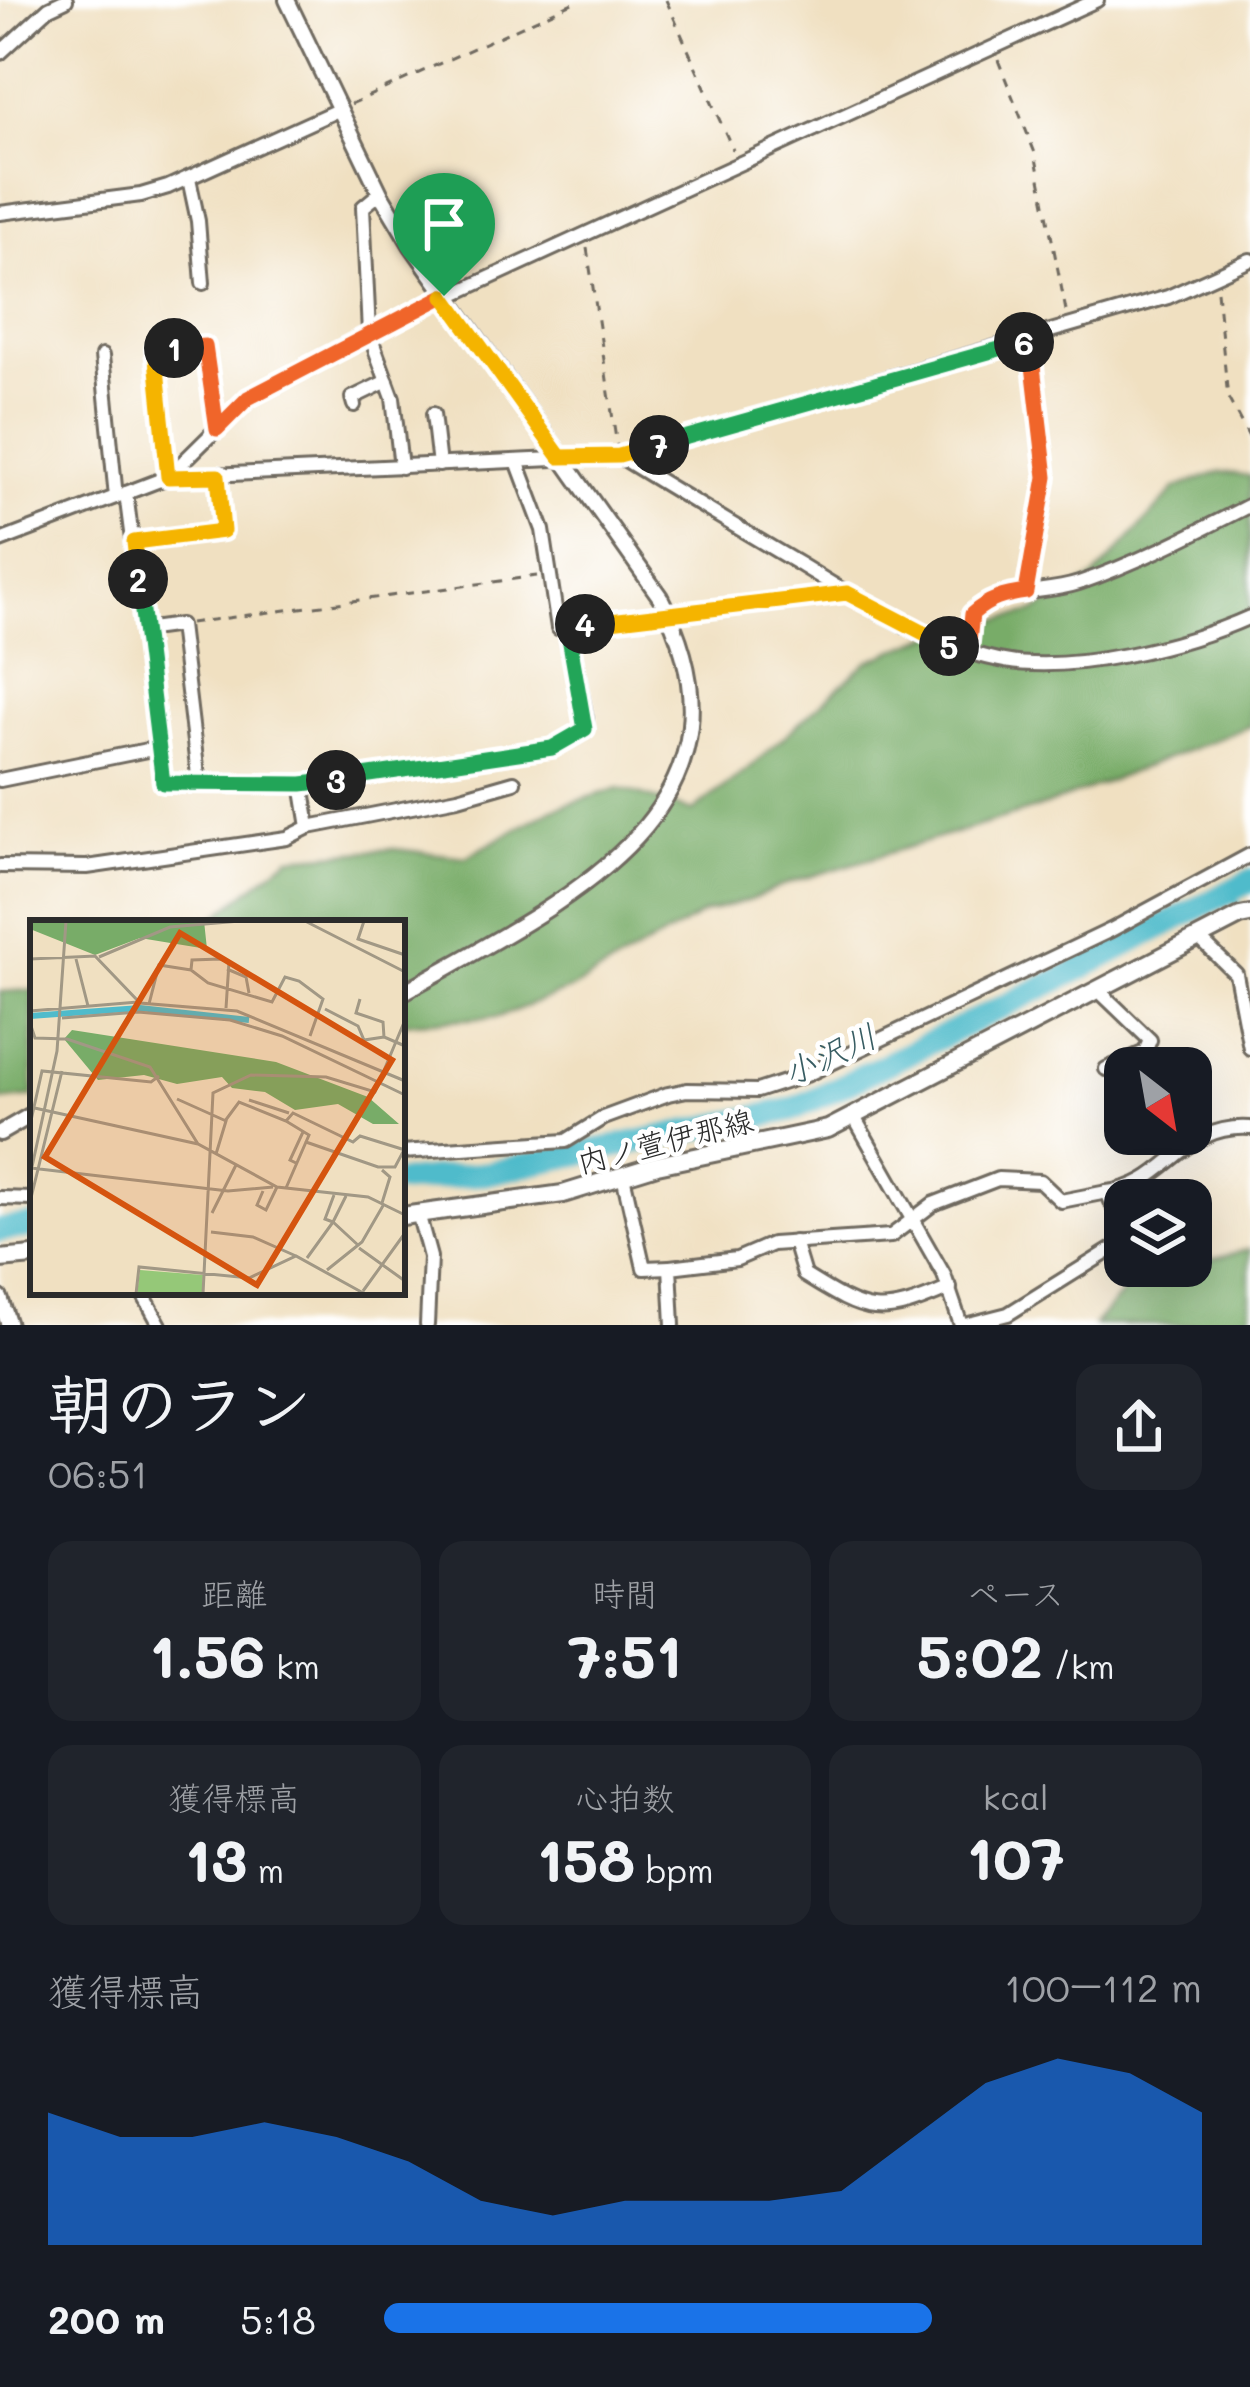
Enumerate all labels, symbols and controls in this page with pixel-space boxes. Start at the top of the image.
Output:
pin [393,173,495,296]
icon: arrive [411,191,477,257]
pin: 6 [994,312,1054,372]
pin: 1 [144,318,204,378]
text: 6 [1014,320,1034,363]
text: 1 [167,326,181,369]
pin: 7 [629,415,689,475]
text: 7 [650,423,668,466]
pin: 2 [108,549,168,609]
text: 2 [129,557,147,600]
pin: 4 [555,594,615,654]
text: 4 [575,602,595,645]
pin: 5 [919,616,979,676]
text: 5 [939,624,959,667]
pin: 3 [306,750,366,810]
text: 3 [326,758,346,801]
inset map [30,920,405,1295]
water label: 小沢川 [775,1013,883,1093]
north arrow [1104,1047,1212,1155]
map controls [1104,1047,1212,1287]
street label: 内ノ萱伊那線 [573,1099,757,1181]
button: layers [1104,1179,1212,1287]
text: 朝のラン [48,1359,312,1445]
button: share [1076,1364,1202,1490]
text: 06:51 [48,1447,148,1498]
text: 距離 [201,1571,267,1614]
text: 時間 [592,1571,658,1614]
text: ペース [967,1571,1064,1614]
text: 1.56 [149,1616,265,1694]
text: 7:51 [568,1616,682,1694]
text: 5:02 [917,1616,1043,1694]
text: km [265,1644,320,1687]
text: /km [1043,1644,1115,1687]
text: 獲得標高 [168,1775,300,1818]
text: 心拍数 [575,1775,674,1818]
text: kcal [983,1775,1049,1818]
text: 107 [966,1818,1065,1896]
text: 13 [185,1820,247,1898]
text: 158 [536,1820,635,1898]
text: m [247,1848,284,1891]
text: bpm [635,1848,714,1891]
text: 100–112 m [1004,1961,1202,2012]
text: 獲得標高 [48,1965,204,2016]
text: 200 m [48,2293,165,2344]
text: 5:18 [240,2293,316,2344]

